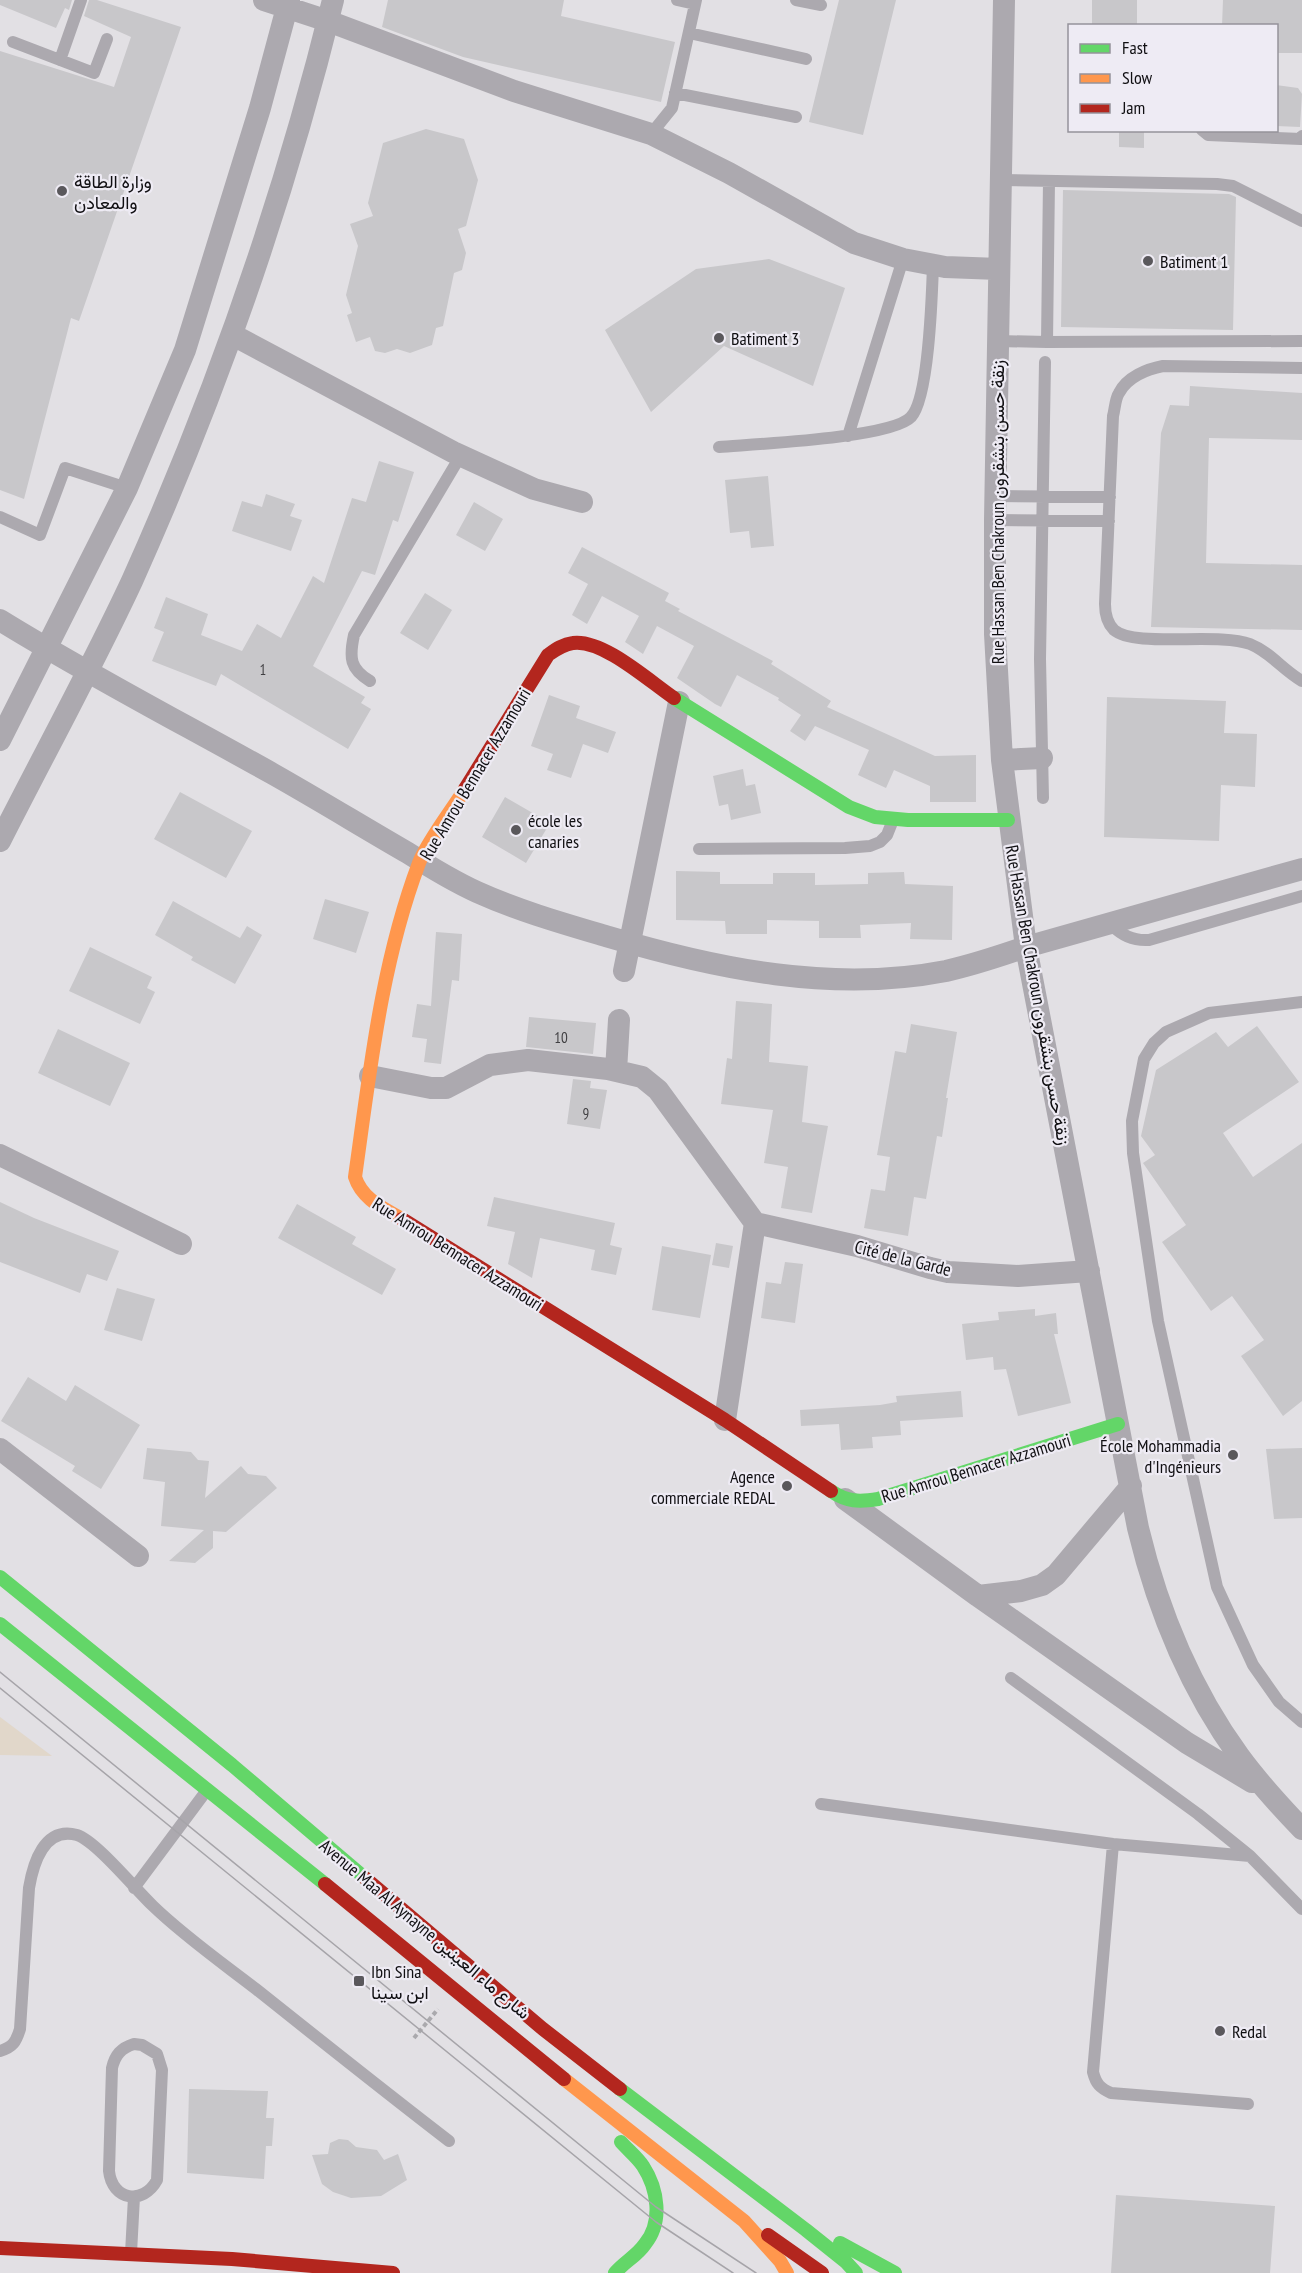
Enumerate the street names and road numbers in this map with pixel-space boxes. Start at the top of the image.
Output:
street label: Rue Hassan Ben Chakroun زنقة حسن بنشقرون [986,360,1009,664]
street label: Rue Amrou Bennacer Azzamouri [414,684,536,864]
street label: Rue Hassan Ben Chakroun زنقة حسن بنشقرون [1000,843,1076,1147]
street label: Rue Amrou Bennacer Azzamouri [368,1192,548,1316]
street label: Cité de la Garde [852,1235,954,1281]
street label: Rue Amrou Bennacer Azzamouri [878,1428,1074,1508]
street label: Avenue Maa Al Aynayne شارع ماء العينين [314,1834,535,2025]

